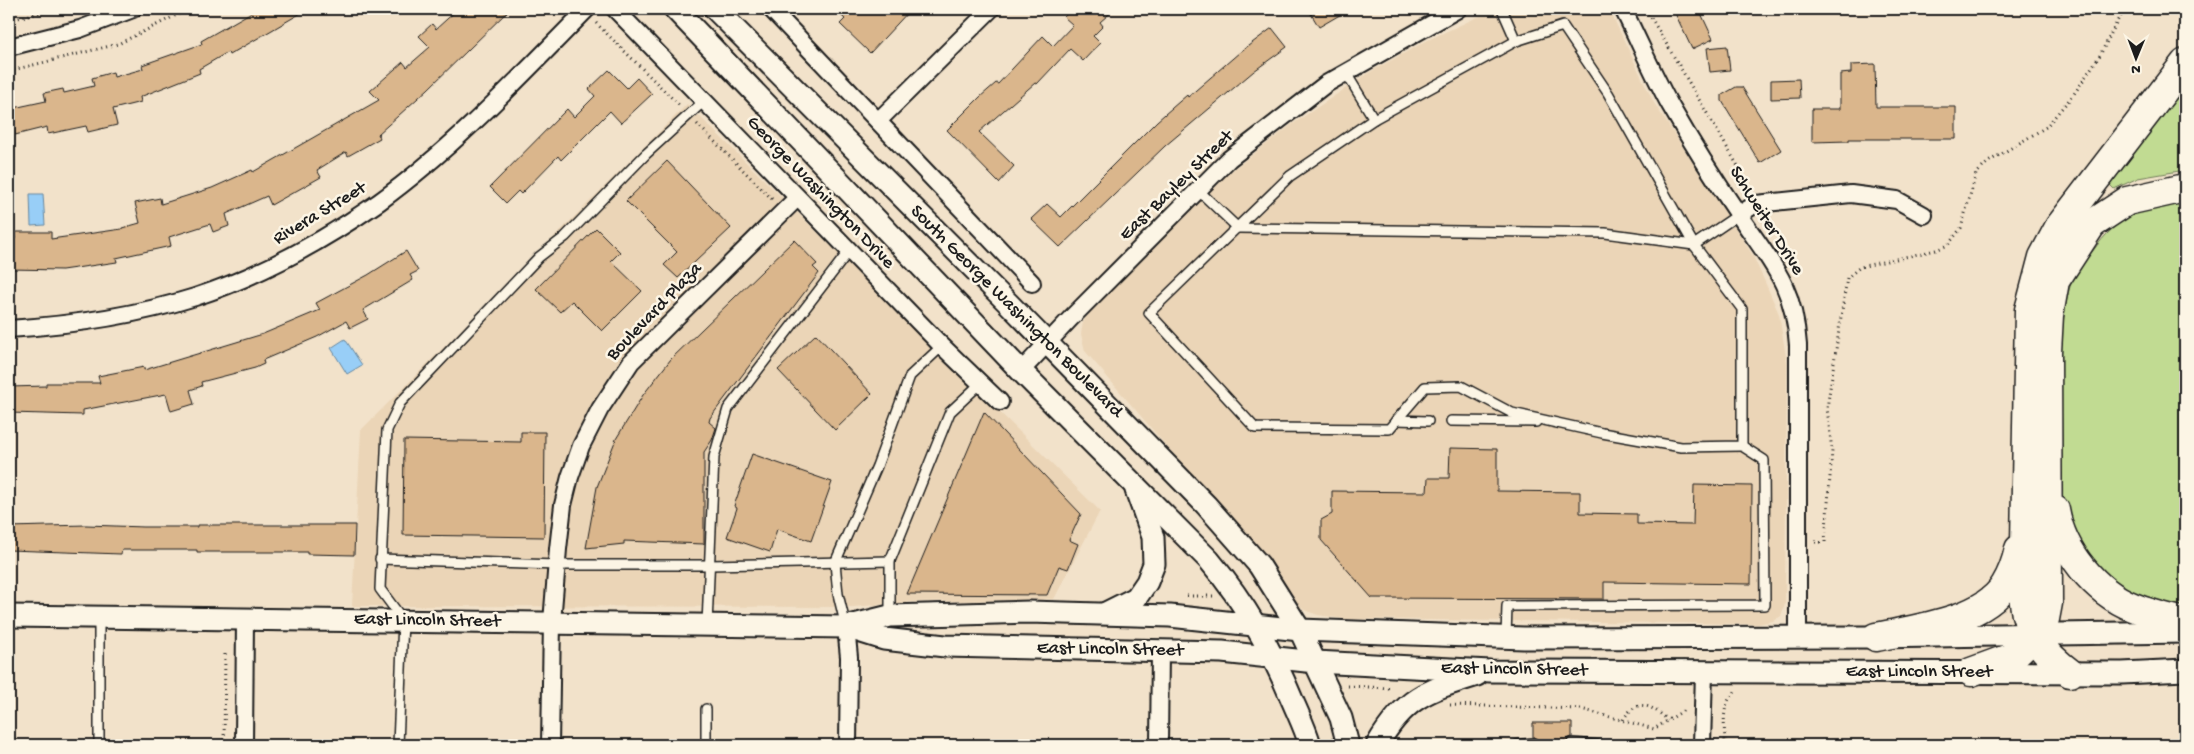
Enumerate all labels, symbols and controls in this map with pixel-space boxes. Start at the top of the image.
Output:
north arrow [2112,32,2162,82]
text: N [2131,60,2141,77]
street label: George Washington Drive [741,112,899,274]
street label: East Bayley Street [1115,124,1240,246]
street label: Schweiter Drive [1723,162,1809,280]
street label: Rivera Street [269,176,373,251]
street label: South George Washington Boulevard [905,201,1129,425]
street label: Boulevard Plaza [602,257,709,367]
street label: East Lincoln Street [354,608,503,634]
street label: East Lincoln Street [1037,637,1186,663]
street label: East Lincoln Street [1441,657,1590,683]
street label: East Lincoln Street [1846,661,1994,684]

